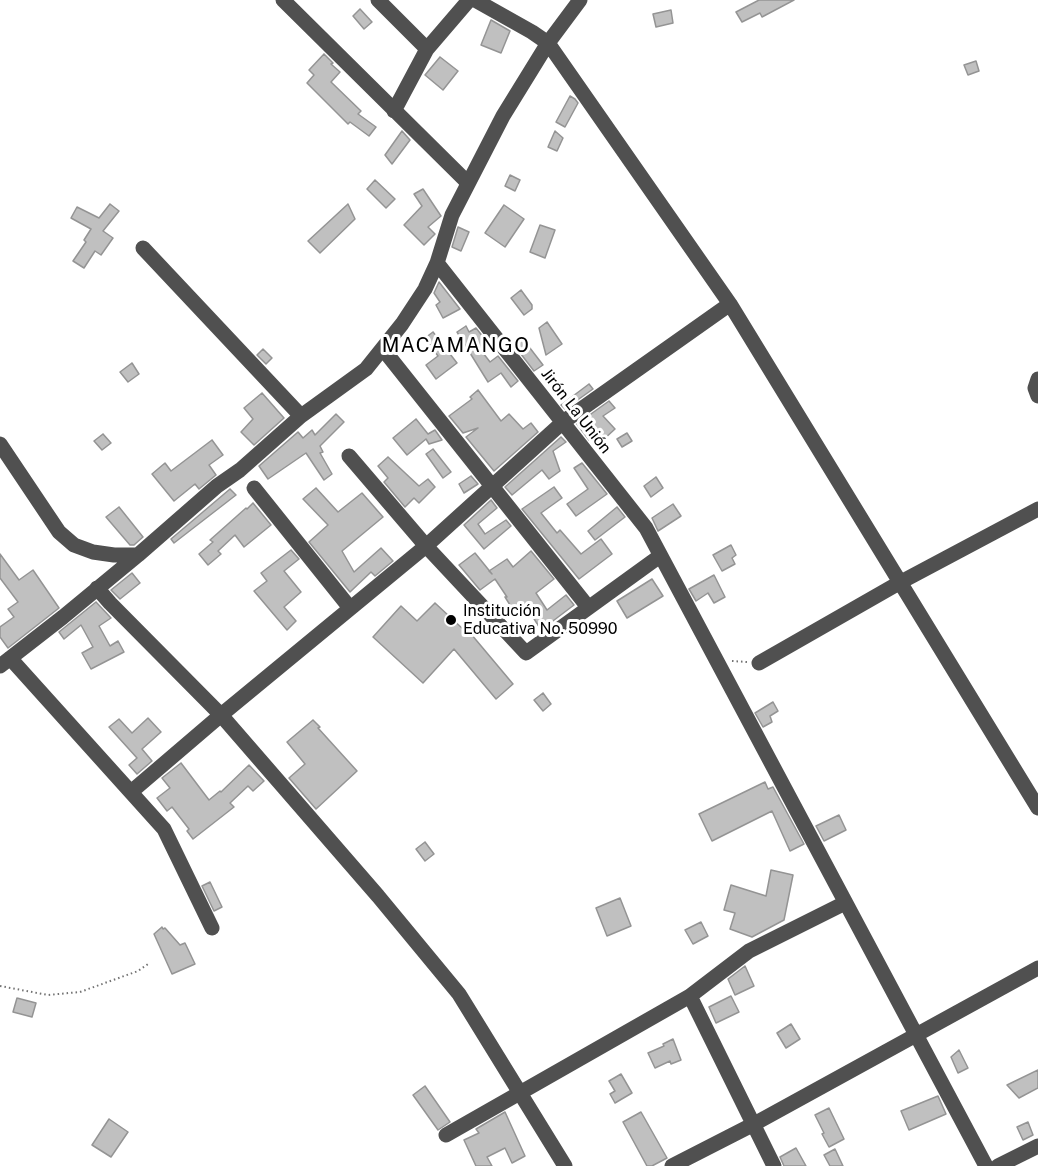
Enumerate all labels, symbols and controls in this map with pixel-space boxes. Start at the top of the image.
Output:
district label: MACAMANGO [382,334,530,358]
street label: Jirón La Unión [537,365,615,457]
place label: Institución Educativa No. 50990 [463,601,618,639]
marker: Institución Educativa No. 50990 [444,613,458,627]

